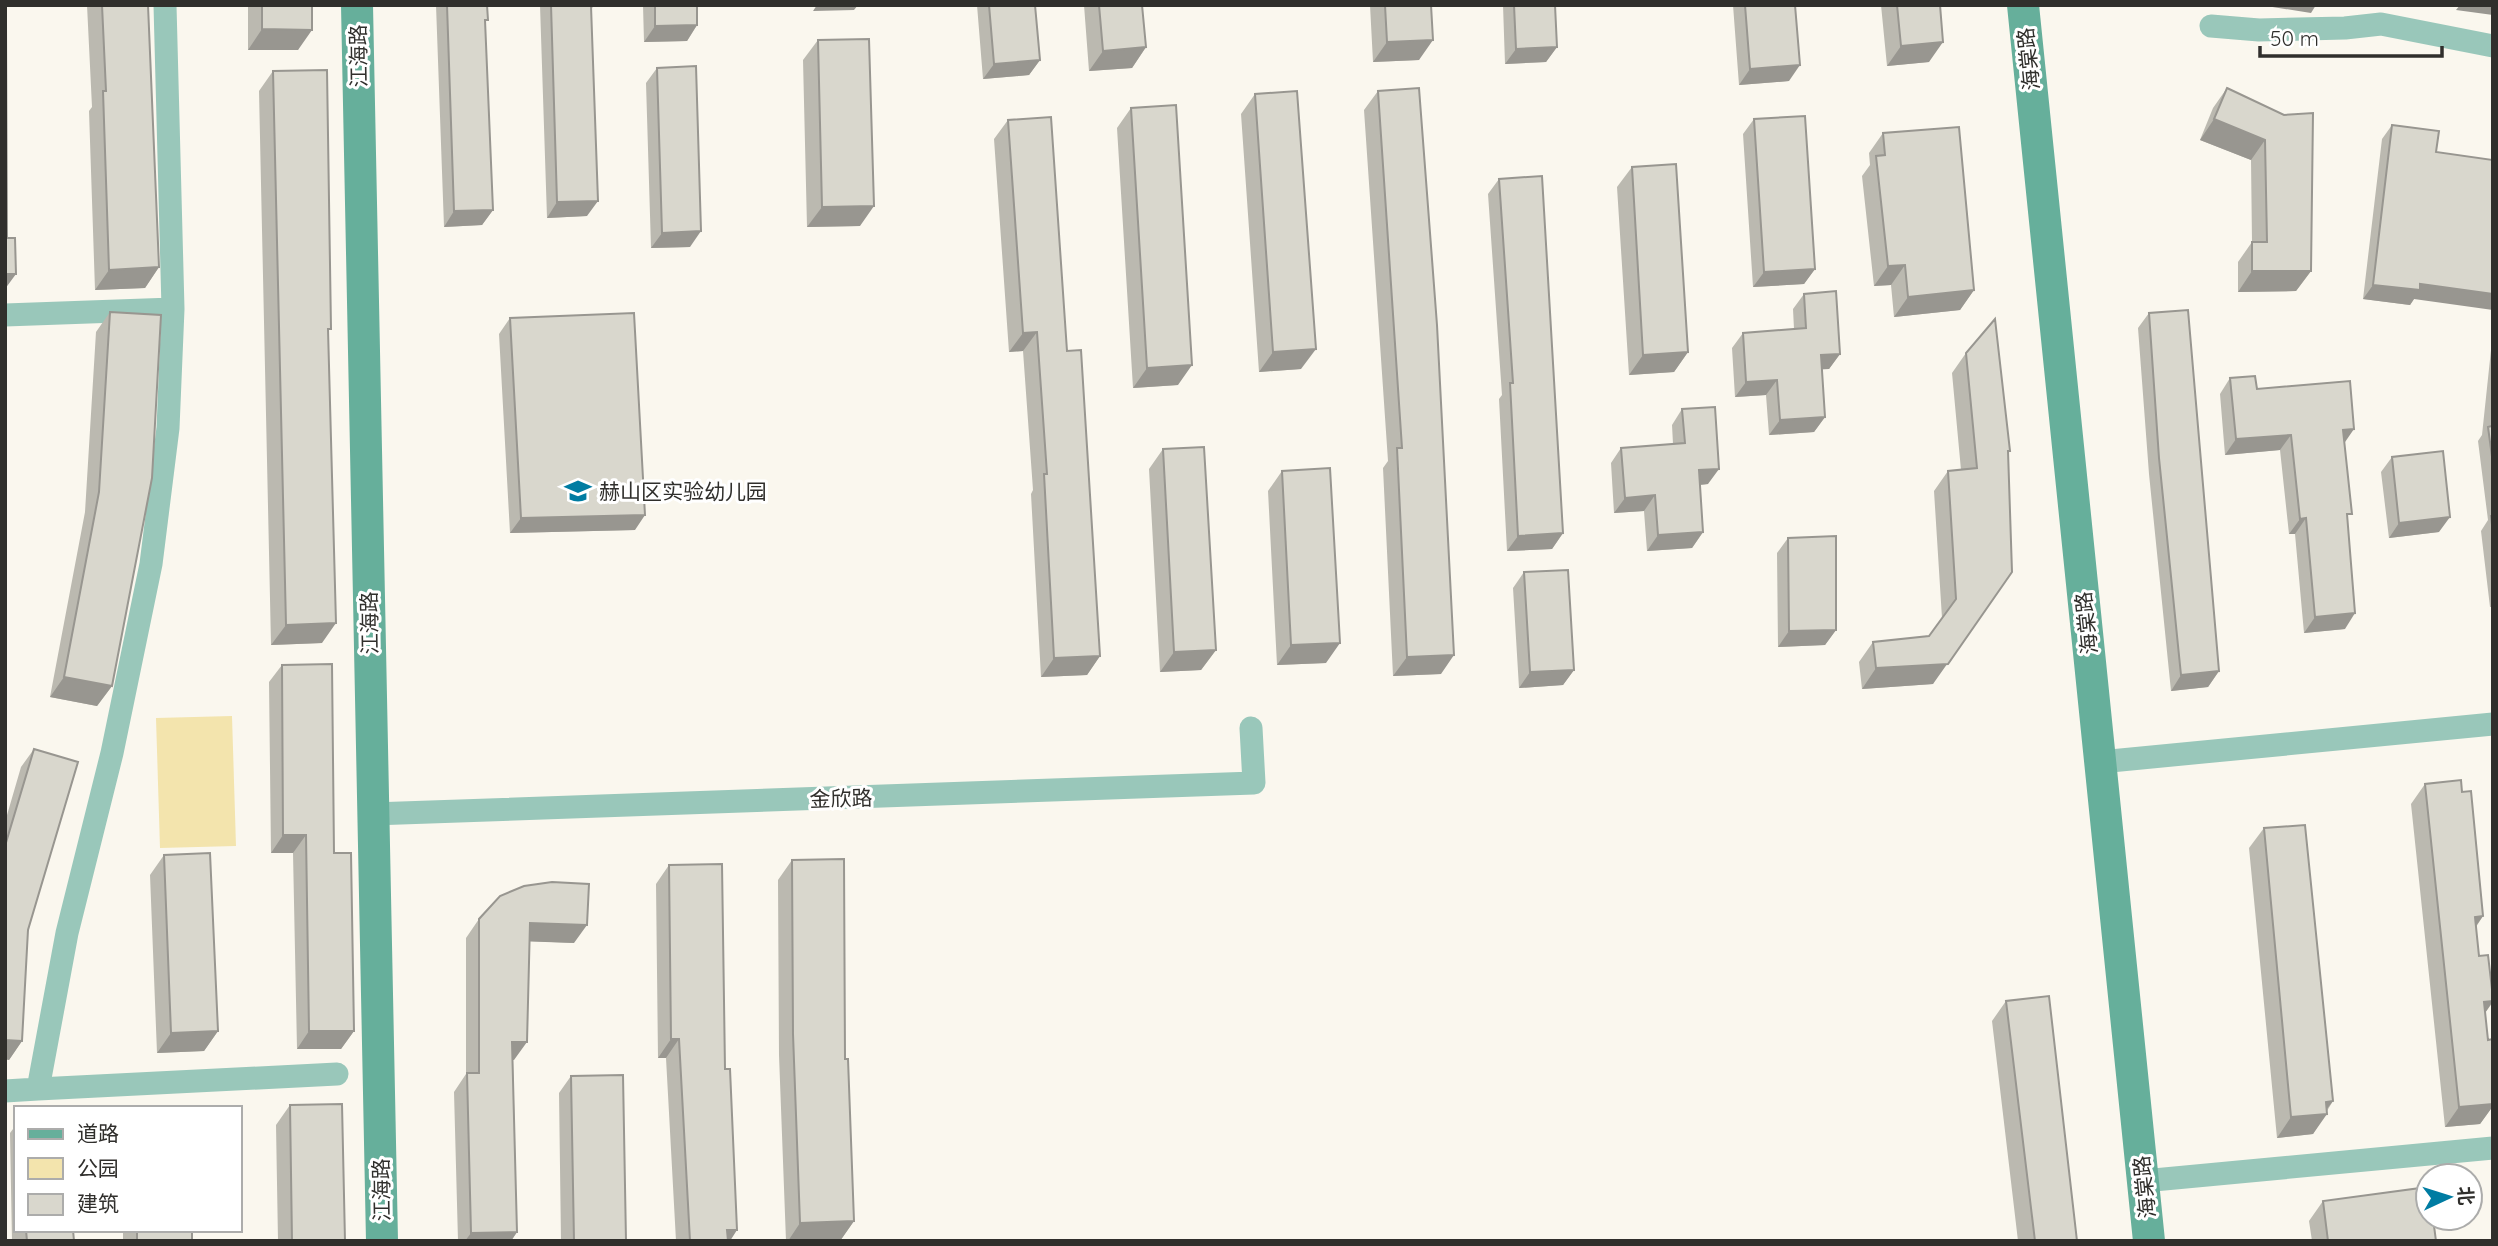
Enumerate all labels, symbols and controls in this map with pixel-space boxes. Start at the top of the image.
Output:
scale bar [2260,14,2442,58]
street label: 江海路 [344,24,372,88]
text: 50 m [2270,25,2319,51]
street label: 海棠路 [2012,26,2044,92]
school or university icon: 赫山区实验幼儿园 [563,476,593,506]
place label: 赫山区实验幼儿园 [599,478,767,504]
street label: 海棠路 [2070,590,2102,656]
street label: 江海路 [355,591,383,655]
street label: 金欣路 [809,784,873,812]
legend [14,1106,242,1232]
text: 道路 [77,1120,119,1146]
street label: 海棠路 [2128,1154,2160,1220]
text: 公园 [77,1155,119,1181]
street label: 江海路 [367,1158,395,1222]
north arrow [2414,1162,2484,1232]
text: 北 [2453,1185,2479,1206]
text: 建筑 [77,1190,119,1216]

